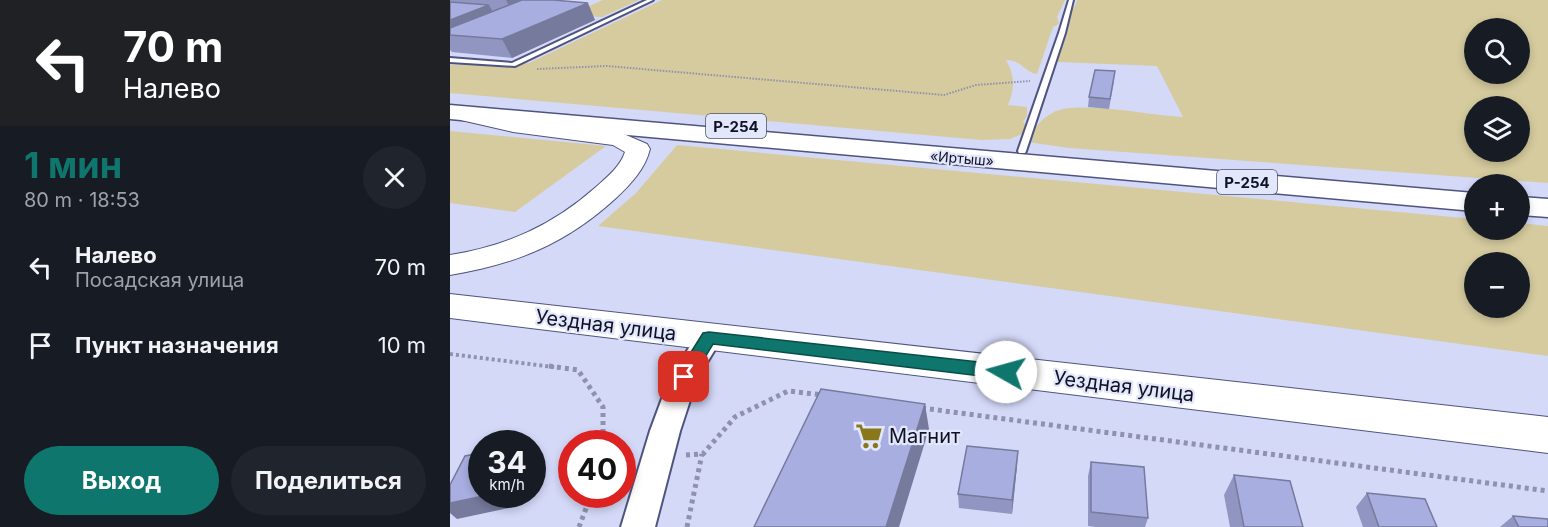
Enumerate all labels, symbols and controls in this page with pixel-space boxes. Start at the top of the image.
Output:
map controls [1464,18,1530,318]
button: search [1464,18,1530,84]
text: 70 m [123,21,223,72]
icon: left [24,24,102,102]
text: Налево [123,72,221,105]
button: layers [1464,96,1530,162]
road number: Р-254 [706,114,766,138]
text: 1 мин [24,143,122,187]
button: close [363,146,426,209]
street label: «Иртыш» [929,147,995,169]
road number: Р-254 [1217,170,1277,194]
button: + [1464,174,1530,240]
text: 80 m · 18:53 [24,188,140,212]
text: Налево [75,242,157,268]
icon: left [24,251,57,284]
button: − [1464,252,1530,318]
text: 70 m [375,254,426,280]
text: Посадская улица [75,268,244,292]
street label: Уездная улица [534,304,678,346]
icon: arrive [24,329,57,362]
text: Пункт назначения [75,332,279,358]
text: 10 m [378,332,426,358]
position arrow [974,340,1038,404]
pin [658,351,709,402]
icon: arrive [667,360,700,393]
street label: Уездная улица [1052,365,1196,407]
supermarket icon: Магнит [854,421,884,451]
place label: Магнит [889,424,961,448]
speed limit sign: 40 [558,430,636,508]
text: 34 [487,444,527,480]
button: Выход [24,446,219,515]
button: Поделиться [231,446,426,515]
text: km/h [489,475,525,494]

